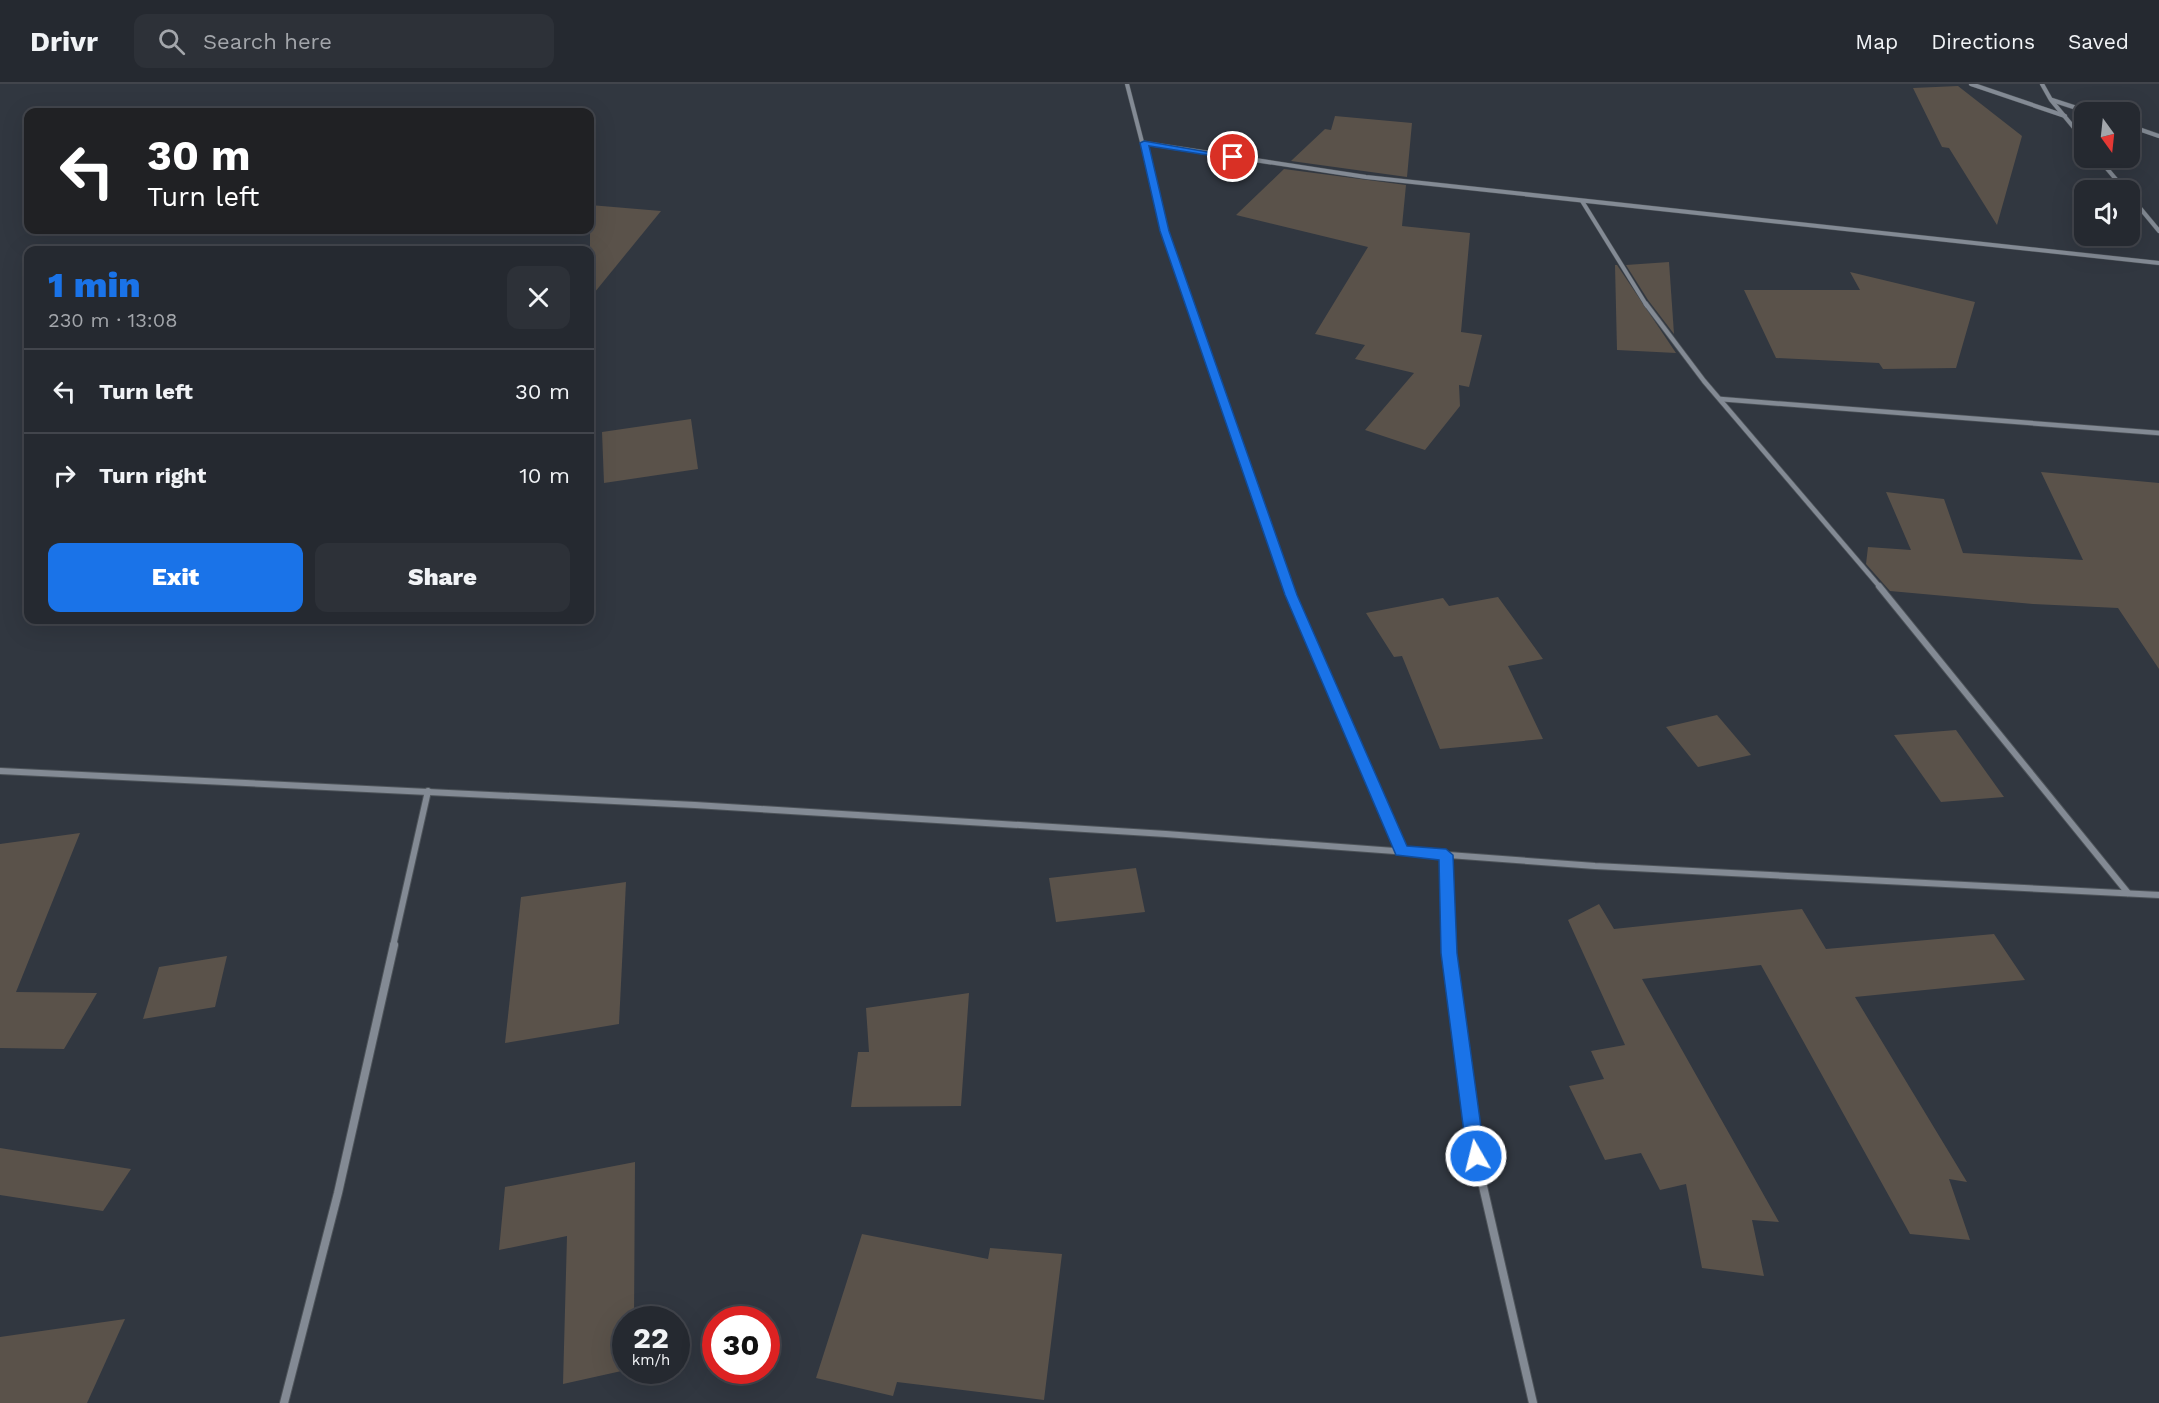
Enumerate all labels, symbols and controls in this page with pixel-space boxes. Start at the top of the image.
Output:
search box [134,14,554,68]
text: Drivr [30,25,98,58]
icon: search [155,25,188,58]
text: Search here [203,29,332,54]
text: Map [1855,29,1898,54]
text: Directions [1931,29,2035,54]
text: Saved [2068,29,2129,54]
north arrow [2074,102,2140,168]
map controls [2074,102,2140,246]
text: 30 m [147,131,251,180]
pin [1207,131,1258,182]
icon: left [48,132,126,210]
icon: arrive [1216,140,1249,173]
button: sound [2074,180,2140,246]
text: Turn left [147,181,259,213]
text: 1 min [48,264,141,306]
button: close [507,266,570,329]
text: 230 m · 13:08 [48,308,178,332]
icon: left [48,375,81,408]
text: Turn left [99,379,193,404]
text: 30 m [515,379,570,404]
icon: right [48,459,81,492]
text: Turn right [99,463,206,488]
text: 10 m [519,463,570,488]
button: Exit [48,543,303,612]
button: Share [315,543,570,612]
position arrow [1444,1124,1508,1188]
speed limit sign: 30 [702,1306,780,1384]
text: 22 [633,1320,669,1355]
text: km/h [632,1351,670,1369]

